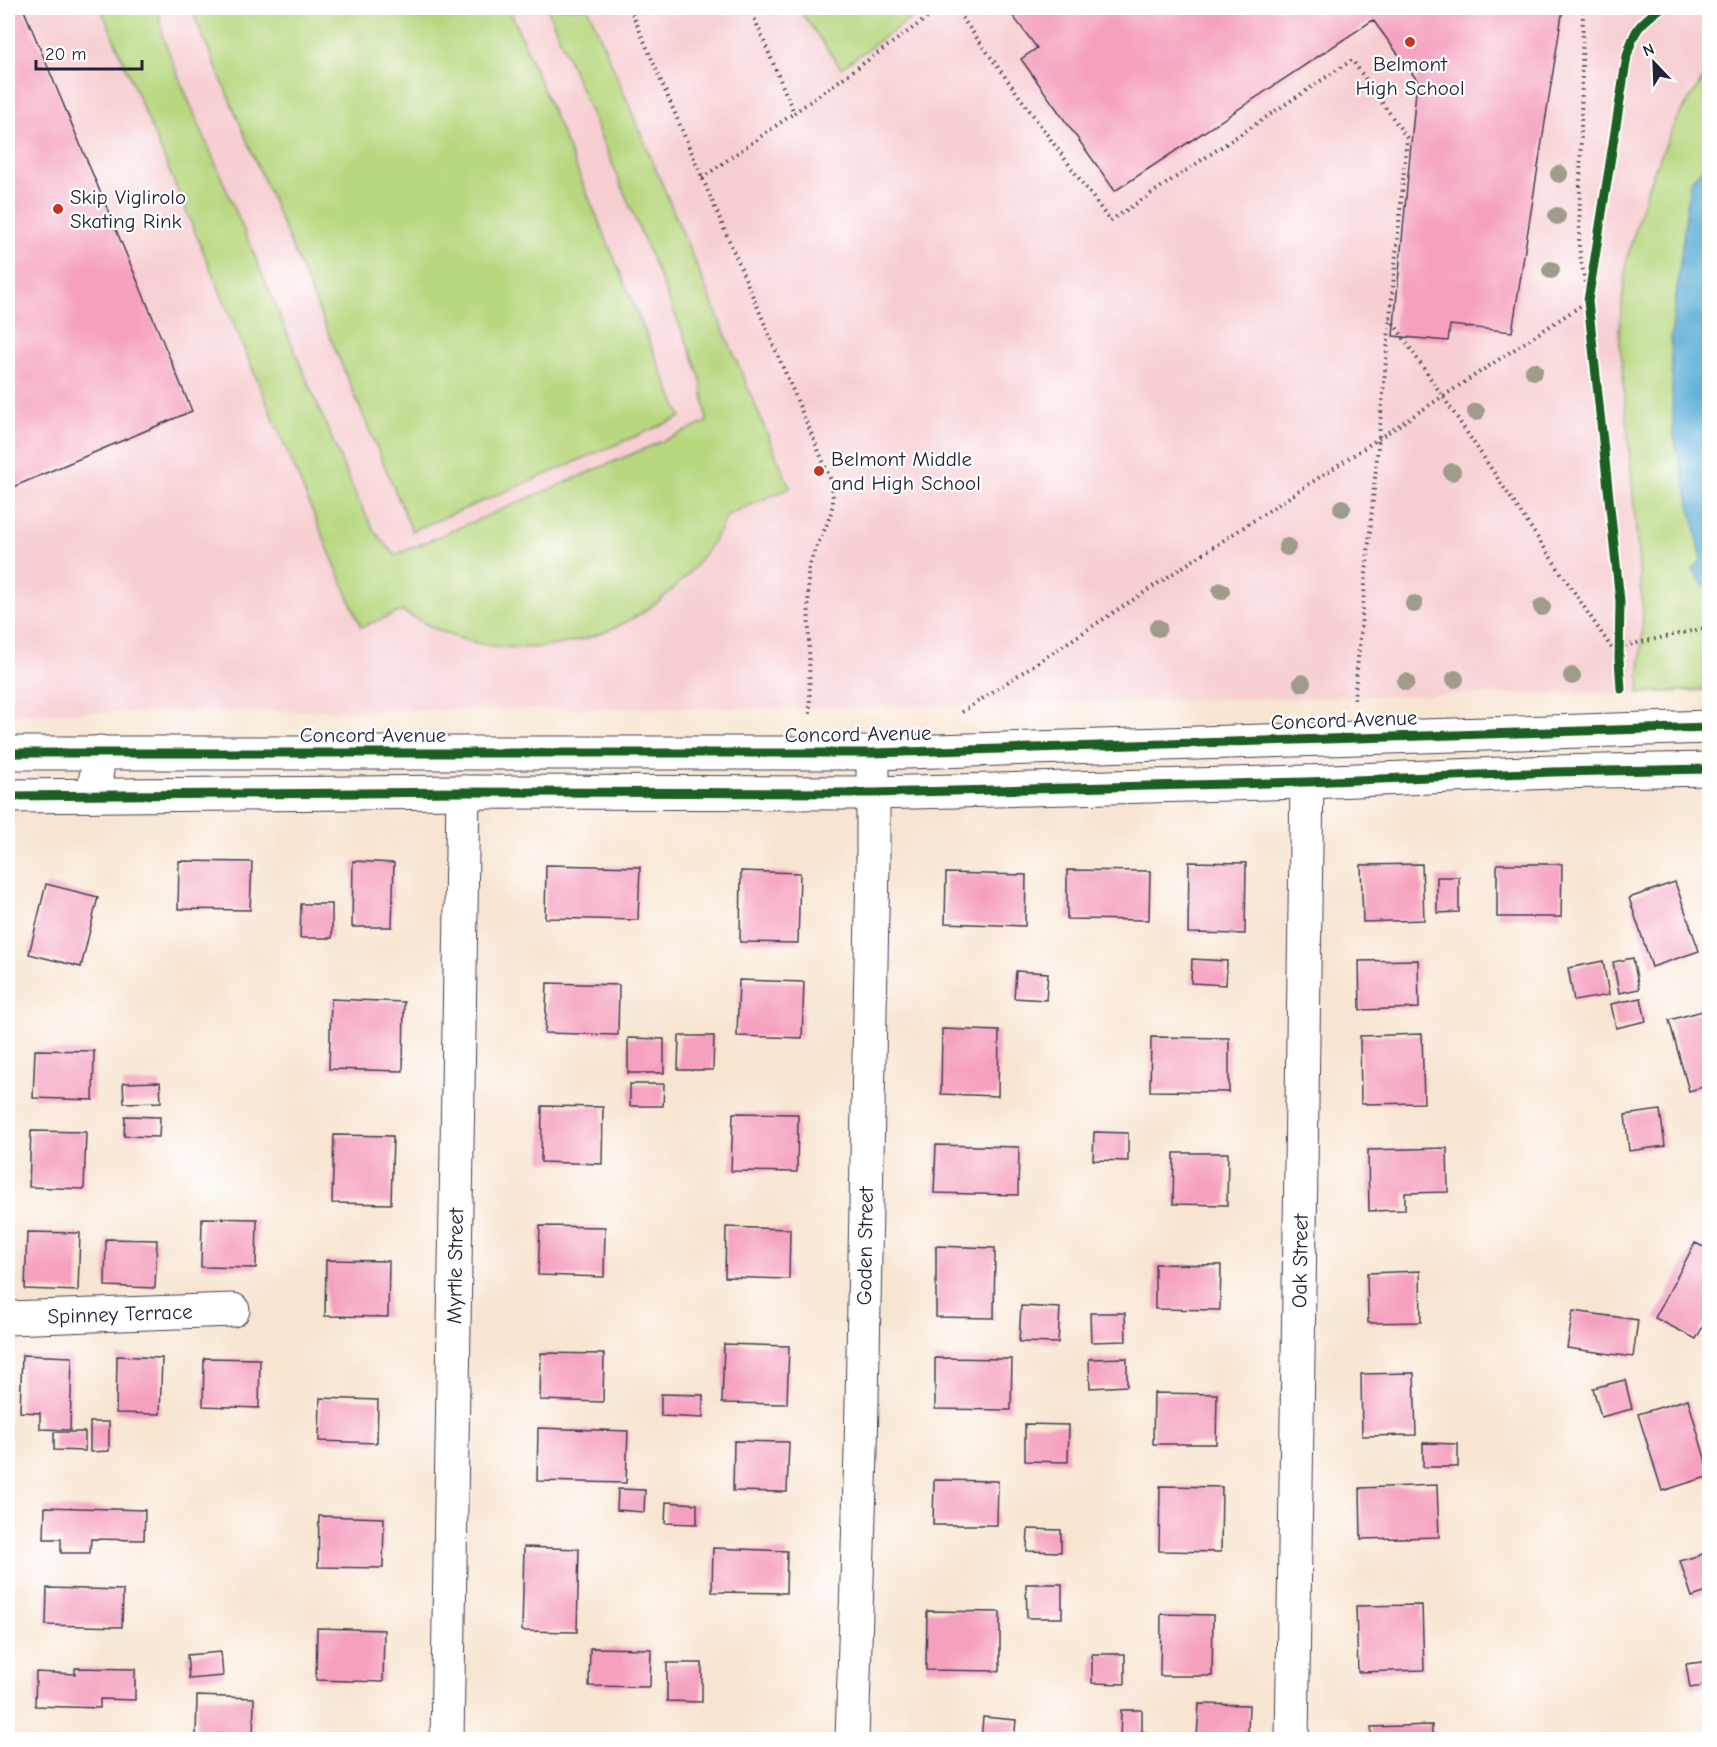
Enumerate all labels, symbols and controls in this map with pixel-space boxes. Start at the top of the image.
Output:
scale bar [36,33,142,71]
north arrow [1624,33,1684,93]
marker: Belmont High School [1403,35,1417,49]
text: N [1640,40,1657,60]
text: 20 m [45,44,86,65]
place label: Belmont High School [1355,52,1465,100]
place label: Skip Viglirolo Skating Rink [70,185,186,233]
marker: Skip Viglirolo Skating Rink [51,202,65,216]
place label: Belmont Middle and High School [831,447,981,495]
marker: Belmont Middle and High School [812,464,826,478]
street label: Concord Avenue [1270,705,1418,735]
street label: Concord Avenue [784,721,932,747]
street label: Concord Avenue [300,723,446,747]
street label: Goden Street [852,1185,878,1306]
street label: Myrtle Street [442,1207,468,1324]
street label: Oak Street [1287,1213,1313,1308]
street label: Spinney Terrace [47,1299,193,1329]

